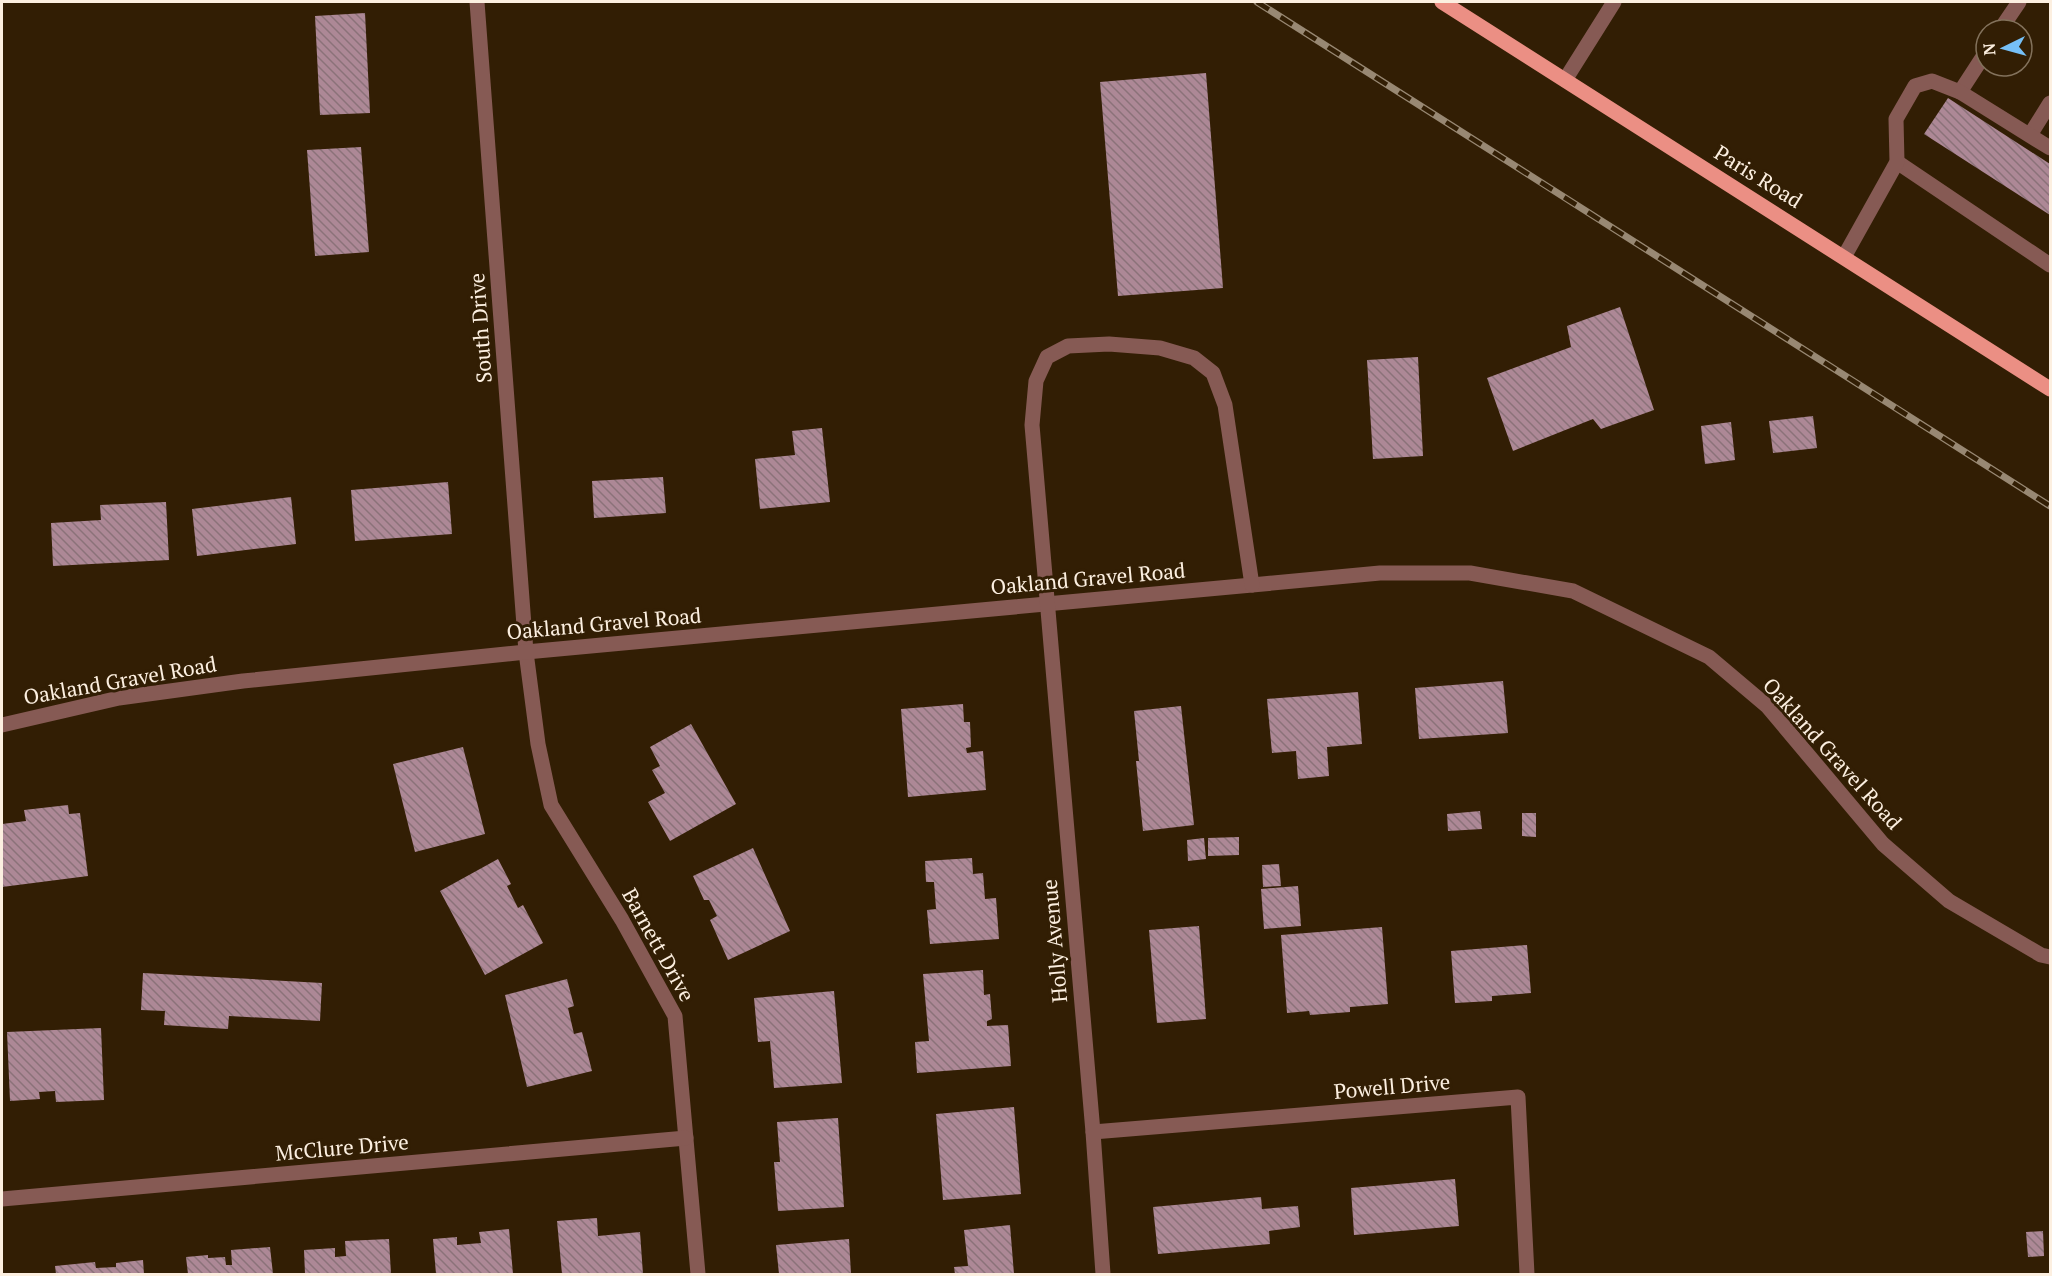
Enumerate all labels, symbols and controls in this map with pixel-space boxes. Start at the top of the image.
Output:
north arrow [1974,18,2034,78]
text: N [1978,42,2001,56]
street label: Paris Road [1709,138,1808,214]
street label: South Drive [462,272,498,384]
street label: Oakland Gravel Road [989,556,1187,600]
street label: Oakland Gravel Road [505,601,703,645]
street label: Oakland Gravel Road [21,649,219,711]
street label: Oakland Gravel Road [1757,671,1909,836]
street label: Holly Avenue [1035,878,1073,1004]
street label: Barnett Drive [616,883,702,1006]
street label: Powell Drive [1333,1067,1451,1105]
street label: McClure Drive [274,1127,410,1167]

